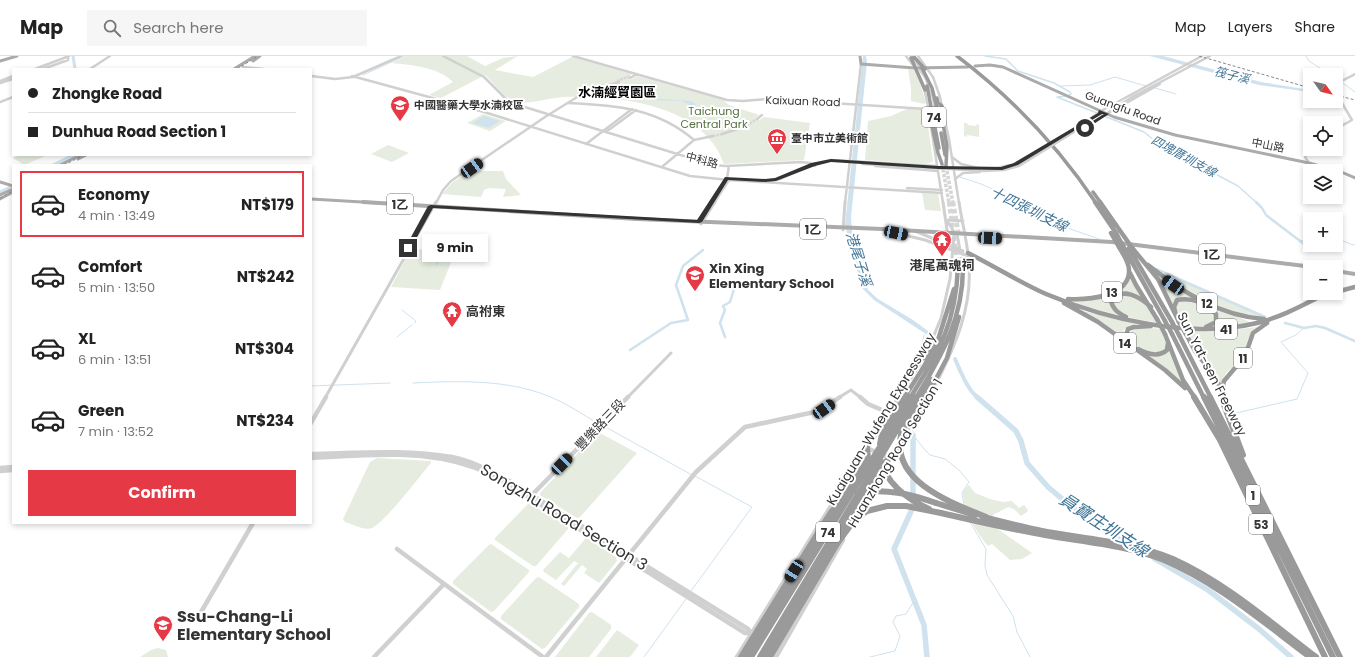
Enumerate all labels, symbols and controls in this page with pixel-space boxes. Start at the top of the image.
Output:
search box [87,10,367,46]
text: Map [20,14,63,41]
icon: search [101,17,123,39]
text: Search here [133,17,224,38]
text: Map [1175,17,1206,37]
text: Layers [1228,17,1272,37]
text: Share [1294,17,1335,37]
water label: 筏子溪 [1212,62,1253,88]
north arrow [1303,68,1343,108]
map controls [1303,68,1343,300]
text: Zhongke Road [52,83,162,104]
district label: 水湳經貿園區 [578,83,656,102]
street label: Guangfu Road [1083,87,1163,129]
street label: Kaixuan Road [765,92,841,110]
school or university icon: 中國醫藥大學水湳校區 [389,94,411,122]
place label: 中國醫藥大學水湳校區 [414,97,524,113]
park label: Taichung Central Park [680,103,748,132]
road number: 74 [922,107,946,127]
button: locate [1303,116,1343,156]
route start [1076,119,1094,137]
text: Dunhua Road Section 1 [52,121,226,142]
museum icon: 臺中市立美術館 [766,127,788,155]
place label: 臺中市立美術館 [791,130,868,146]
water label: 四塊厝圳支線 [1148,131,1221,182]
street label: 中山路 [1250,134,1286,156]
street label: 中科路 [684,148,720,172]
car [459,156,485,180]
button: layers [1303,164,1343,204]
water label: 十四張圳支線 [987,182,1073,237]
text: Economy [78,184,150,205]
icon: car [30,186,66,222]
text: NT$179 [241,194,294,215]
road number: 1乙 [387,194,413,214]
text: 4 min · 13:49 [78,206,155,225]
button: + [1303,212,1343,252]
road number: 1乙 [800,219,826,239]
car [883,225,909,241]
water label: 港尾子溪 [841,229,877,291]
temple icon: 港尾萬魂祠 [931,229,953,257]
car [978,231,1002,245]
callout: 9 min [422,234,488,262]
text: 9 min [436,238,474,257]
route end [399,239,417,257]
road number: 1乙 [1199,244,1225,264]
text: Comfort [78,256,142,277]
place label: 港尾萬魂祠 [909,256,975,275]
icon: car [30,258,66,294]
place label: Xin Xing Elementary School [709,259,834,293]
button: − [1303,260,1343,300]
school or university icon: Xin Xing Elementary School [684,264,706,292]
text: NT$242 [237,266,294,287]
car [1160,273,1186,297]
text: 5 min · 13:50 [78,278,155,297]
road number: 13 [1102,282,1122,302]
road number: 12 [1197,293,1217,313]
temple icon: 高祔東 [441,300,463,328]
place label: 高祔東 [466,302,505,321]
street label: Sun Yat-sen Freeway [1172,309,1252,440]
road number: 41 [1215,319,1237,339]
text: XL [78,328,96,349]
street label: Kuaiguan-Wufeng Expressway [822,329,941,509]
icon: car [30,330,66,366]
road number: 14 [1114,333,1136,353]
text: NT$304 [235,338,294,359]
road number: 11 [1234,348,1252,368]
text: 6 min · 13:51 [78,350,151,369]
street label: Huanzhong Road Section 1 [843,375,947,531]
street label: 豐樂路三段 [571,395,629,455]
car [811,397,837,421]
text: Green [78,400,124,421]
icon: car [30,402,66,438]
text: NT$234 [236,410,294,431]
text: 7 min · 13:52 [78,422,153,441]
car [549,451,575,477]
street label: Songzhu Road Section 3 [476,458,652,576]
button: Confirm [28,470,296,516]
road number: 1 [1246,485,1260,505]
water label: 員寶庄圳支線 [1055,487,1155,564]
road number: 53 [1249,514,1273,534]
road number: 74 [816,522,840,542]
car [783,558,805,584]
place label: Ssu-Chang-Li Elementary School [177,605,331,646]
school or university icon: Ssu-Chang-Li Elementary School [152,614,174,642]

